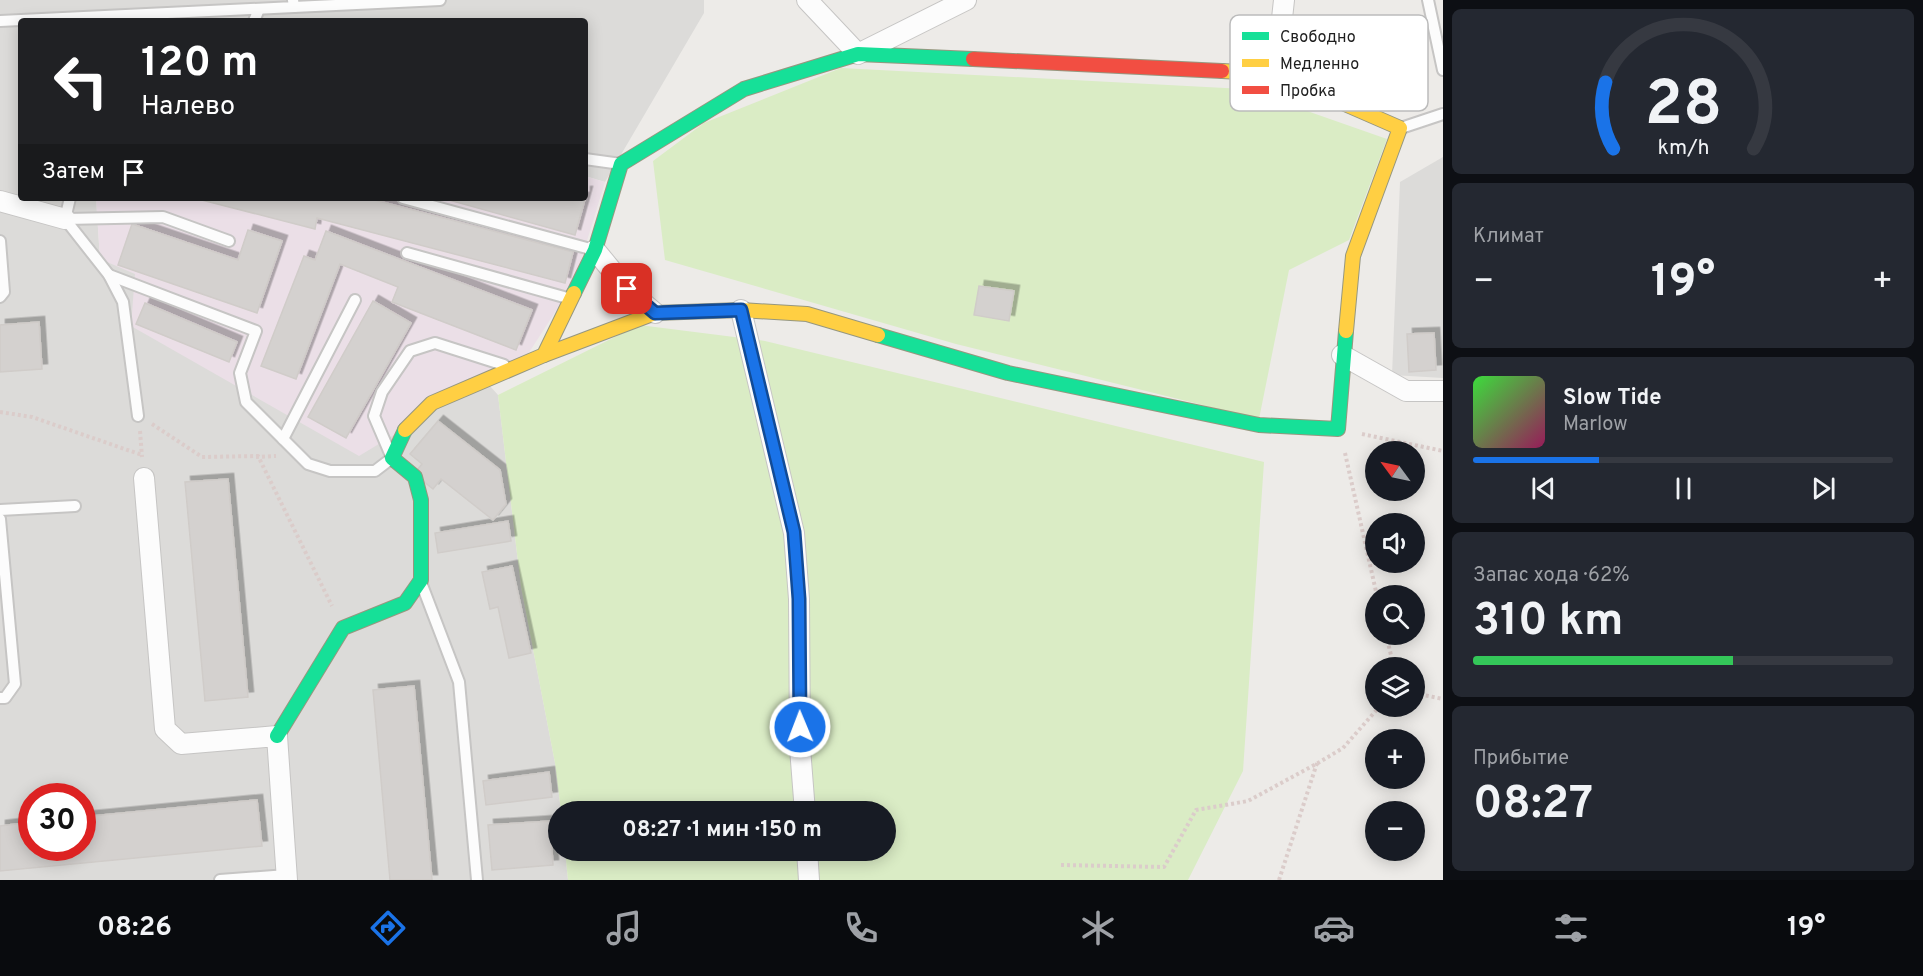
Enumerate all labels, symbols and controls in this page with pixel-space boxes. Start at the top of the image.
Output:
legend [1230,15,1428,111]
text: Свободно [1280,28,1356,48]
text: 120 m [141,38,258,91]
icon: left [42,42,120,120]
text: Медленно [1280,55,1359,75]
text: 28 [1644,68,1722,147]
text: Пробка [1280,82,1336,102]
text: Налево [141,90,235,124]
text: km/h [1657,135,1709,162]
icon: arrive [117,156,150,189]
text: Затем [42,159,105,186]
text: Климат [1473,224,1544,250]
text: 19° [1651,255,1715,312]
text: − [1473,262,1494,304]
text: + [1872,262,1893,304]
pin [601,263,652,314]
icon: arrive [610,272,643,305]
text: Slow Tide [1563,385,1662,412]
text: Marlow [1563,412,1627,438]
north arrow [1365,441,1425,501]
map controls [1365,441,1425,861]
icon: previous [1527,472,1560,505]
icon: pause [1667,472,1700,505]
icon: next [1807,472,1840,505]
button: sound [1365,513,1425,573]
text: Запас хода · 62% [1473,563,1630,589]
button: search [1365,585,1425,645]
text: 310 km [1473,594,1623,651]
button: layers [1365,657,1425,717]
position arrow [768,695,832,759]
button: + [1365,729,1425,789]
text: Прибытие [1473,746,1569,772]
text: 08:27 [1473,777,1593,834]
speed limit sign: 30 [18,783,96,861]
button: − [1365,801,1425,861]
text: 08:27 · 1 мин · 150 m [622,817,822,844]
icon: directions [367,907,409,949]
icon: music [603,907,645,949]
icon: phone [840,907,882,949]
icon: climate [1077,907,1119,949]
icon: car [1313,907,1355,949]
icon: filters [1550,907,1592,949]
text: 08:26 [97,911,172,945]
text: 19° [1787,911,1826,945]

